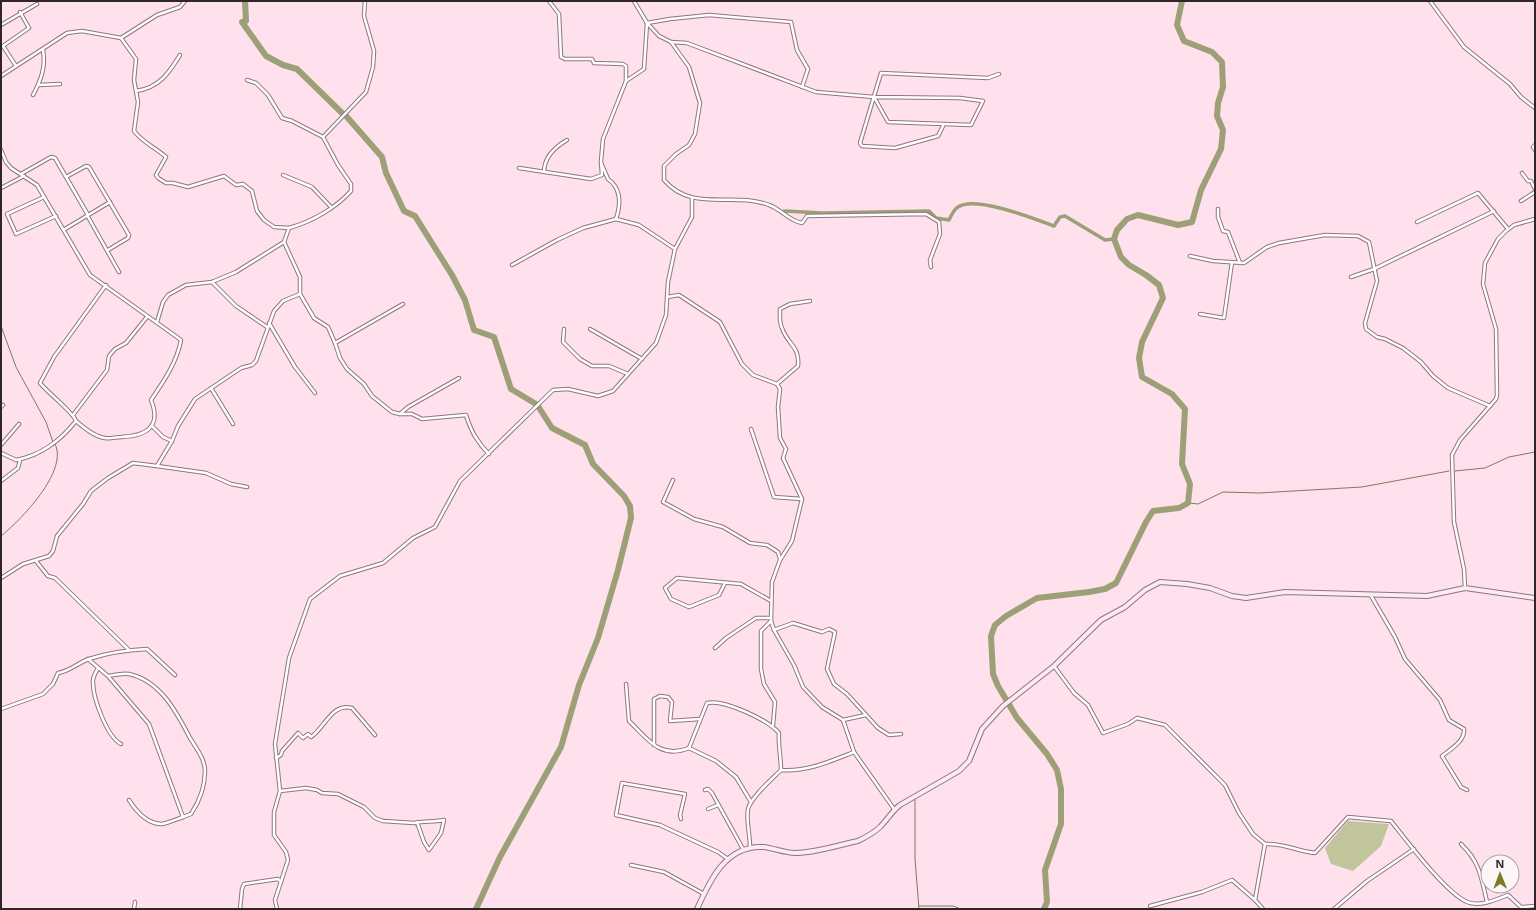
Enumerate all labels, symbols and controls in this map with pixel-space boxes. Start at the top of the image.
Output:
north arrow [1480,854,1520,894]
text: N [1495,856,1504,871]

